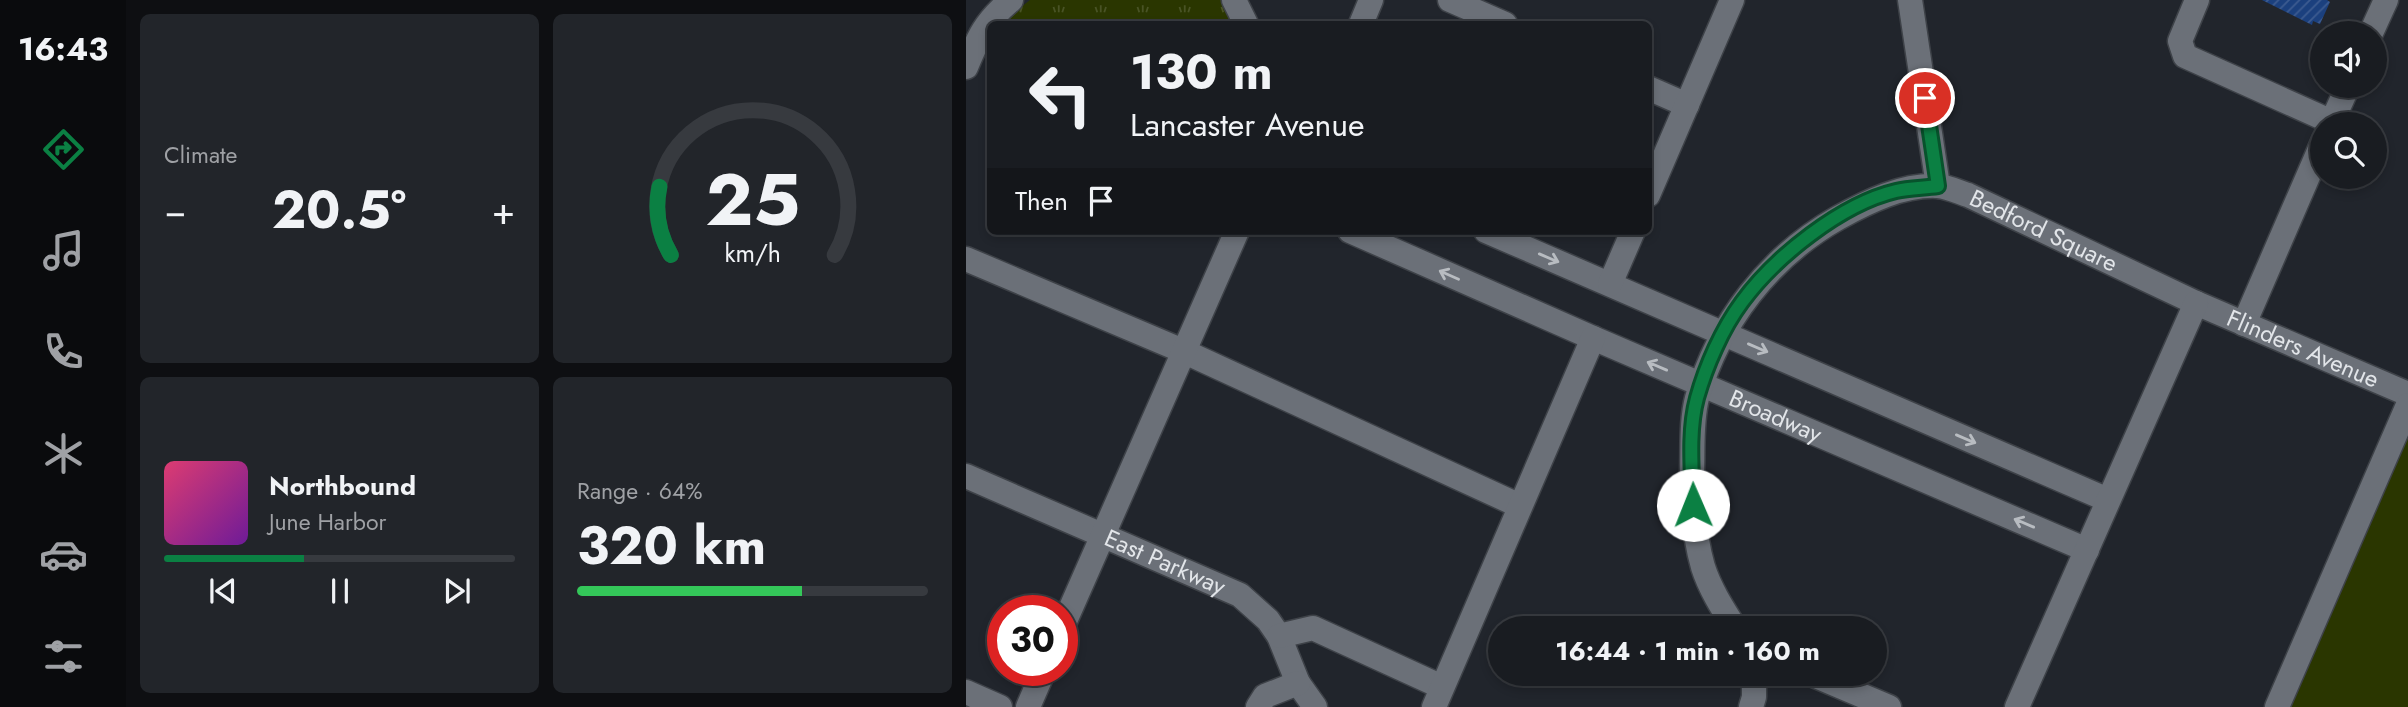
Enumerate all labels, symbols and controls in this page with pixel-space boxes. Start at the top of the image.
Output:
map controls [2310,21,2387,189]
button: sound [2310,21,2387,98]
text: 16:43 [18,26,108,72]
text: 130 m [1130,37,1273,107]
icon: left [1015,49,1106,140]
pin [1895,68,1955,128]
icon: arrive [1906,79,1944,117]
text: Lancaster Avenue [1130,102,1365,148]
button: search [2310,112,2387,189]
icon: directions [39,125,88,174]
text: Climate [164,138,237,172]
text: 25 [705,147,800,252]
text: 20.5° [272,172,406,248]
street label: Bedford Square [1964,180,2123,280]
text: Then [1015,182,1068,220]
icon: arrive [1082,182,1120,220]
text: − [164,183,186,238]
text: + [492,183,515,238]
icon: music [39,226,88,275]
text: km/h [724,234,781,270]
one-way arrow [1538,252,1559,265]
one-way arrow [1439,268,1460,281]
street label: Flinders Avenue [2222,300,2385,397]
icon: phone [39,327,88,376]
one-way arrow [1746,342,1768,355]
one-way arrow [1647,359,1668,372]
street label: Broadway [1724,380,1828,451]
icon: climate [39,429,88,478]
one-way arrow [1955,433,1977,446]
text: Northbound [269,467,416,505]
position arrow [1656,468,1730,542]
text: Range · 64% [577,474,703,508]
text: June Harbor [269,505,386,539]
text: 320 km [577,508,766,584]
one-way arrow [2014,516,2035,529]
street label: East Parkway [1099,520,1232,604]
icon: car [39,530,88,579]
icon: previous [204,572,242,610]
icon: pause [321,572,359,610]
icon: next [438,572,476,610]
speed limit sign: 30 [987,595,1078,686]
icon: filters [39,632,88,681]
text: 16:44 · 1 min · 160 m [1555,632,1820,670]

